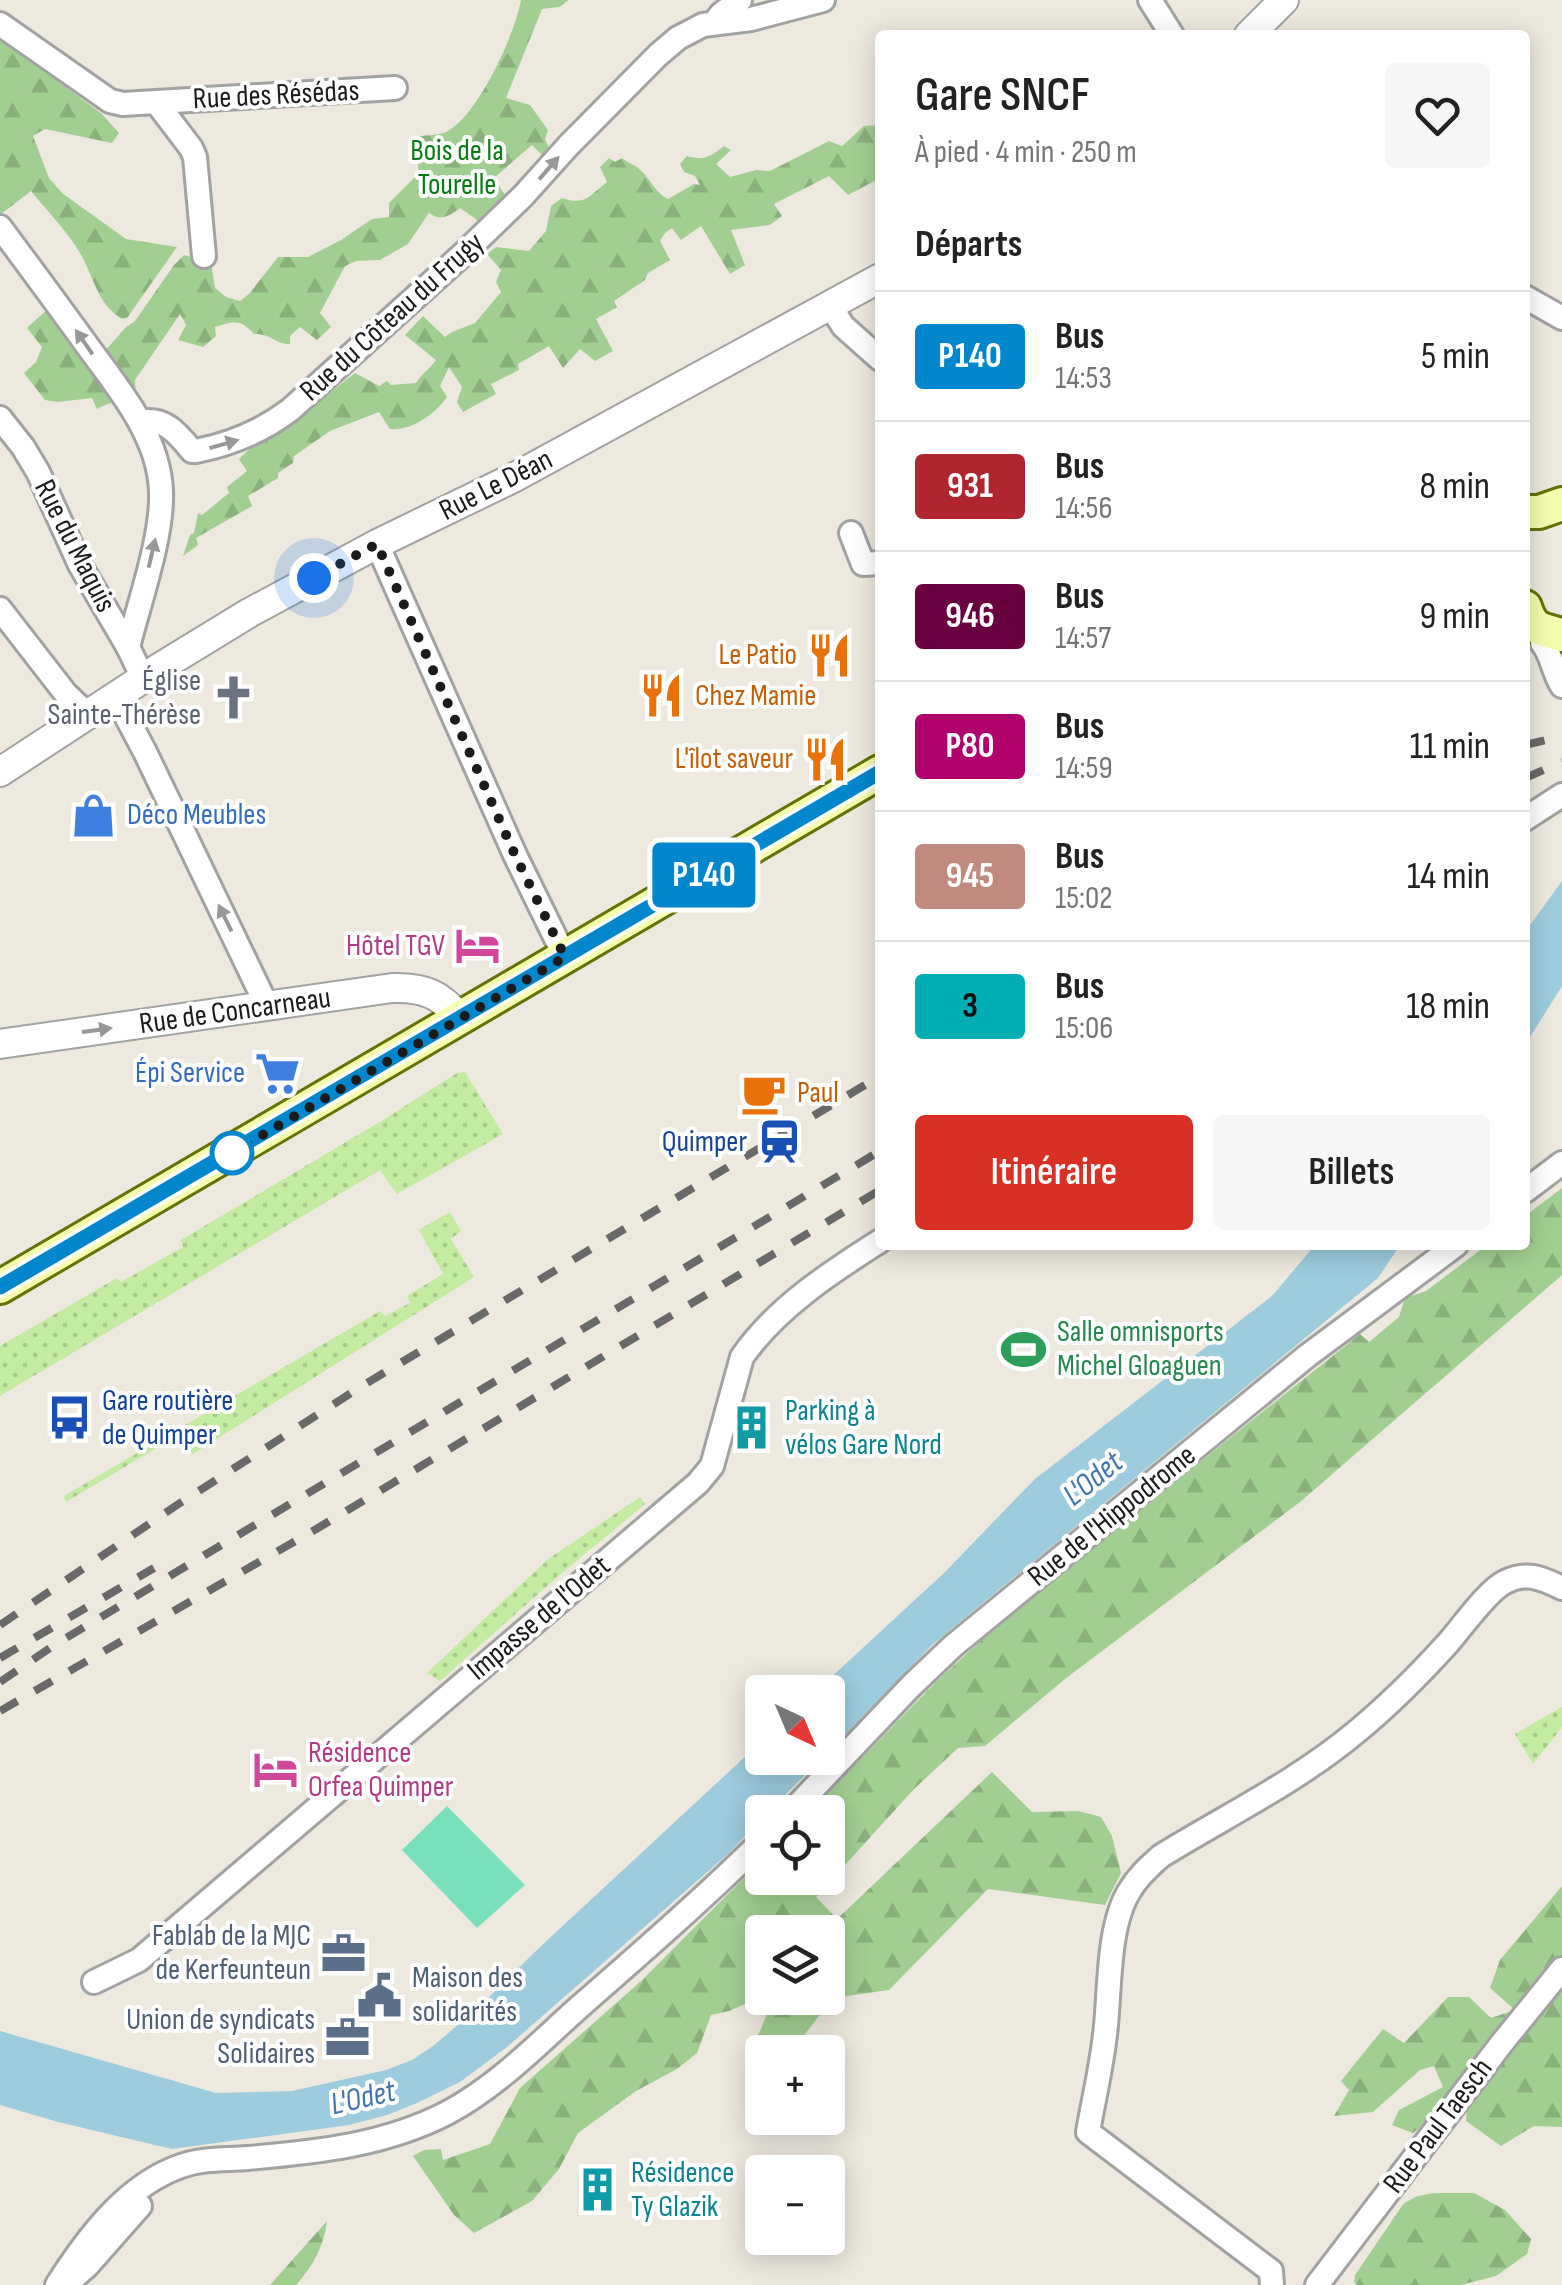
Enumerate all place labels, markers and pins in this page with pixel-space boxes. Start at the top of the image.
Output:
restaurant icon: Le Patio [806,631,854,679]
place label: Le Patio [718,637,797,673]
place label: Église Sainte-Thérèse [48,663,201,733]
restaurant icon: Chez Mamie [638,672,686,720]
church icon: Église Sainte-Thérèse [210,674,258,722]
place label: Chez Mamie [695,678,816,714]
restaurant icon: L'îlot saveur [802,735,850,783]
place label: L'îlot saveur [675,741,793,777]
shop icon: Déco Meubles [70,791,118,839]
place label: Déco Meubles [127,797,266,833]
hotel icon: Hôtel TGV [454,922,502,970]
place label: Hôtel TGV [346,928,445,964]
supermarket icon: Épi Service [254,1049,302,1097]
place label: Épi Service [135,1055,245,1091]
cafe icon: Paul [740,1069,788,1117]
place label: Paul [797,1075,839,1111]
station icon: Quimper [756,1118,804,1166]
place label: Quimper [662,1124,747,1160]
unlabelled marker [211,1132,253,1174]
place label: Salle omnisports Michel Gloaguen [1057,1314,1224,1384]
sports icon: Salle omnisports Michel Gloaguen [1000,1325,1048,1373]
place label: Gare routière de Quimper [102,1383,233,1453]
place label: Parking à vélos Gare Nord [785,1393,942,1463]
bus stop icon: Gare routière de Quimper [45,1394,93,1442]
building icon: Parking à vélos Gare Nord [728,1404,776,1452]
place label: Résidence Orfea Quimper [308,1735,454,1805]
hotel icon: Résidence Orfea Quimper [251,1746,299,1794]
place label: Fablab de la MJC de Kerfeunteun [152,1918,311,1988]
office icon: Fablab de la MJC de Kerfeunteun [320,1929,368,1977]
place label: Maison des solidarités [412,1960,523,2030]
public building icon: Maison des solidarités [355,1971,403,2019]
place label: Union de syndicats Solidaires [126,2002,315,2072]
office icon: Union de syndicats Solidaires [324,2013,372,2061]
place label: Résidence Ty Glazik [631,2155,734,2225]
building icon: Résidence Ty Glazik [574,2166,622,2214]

